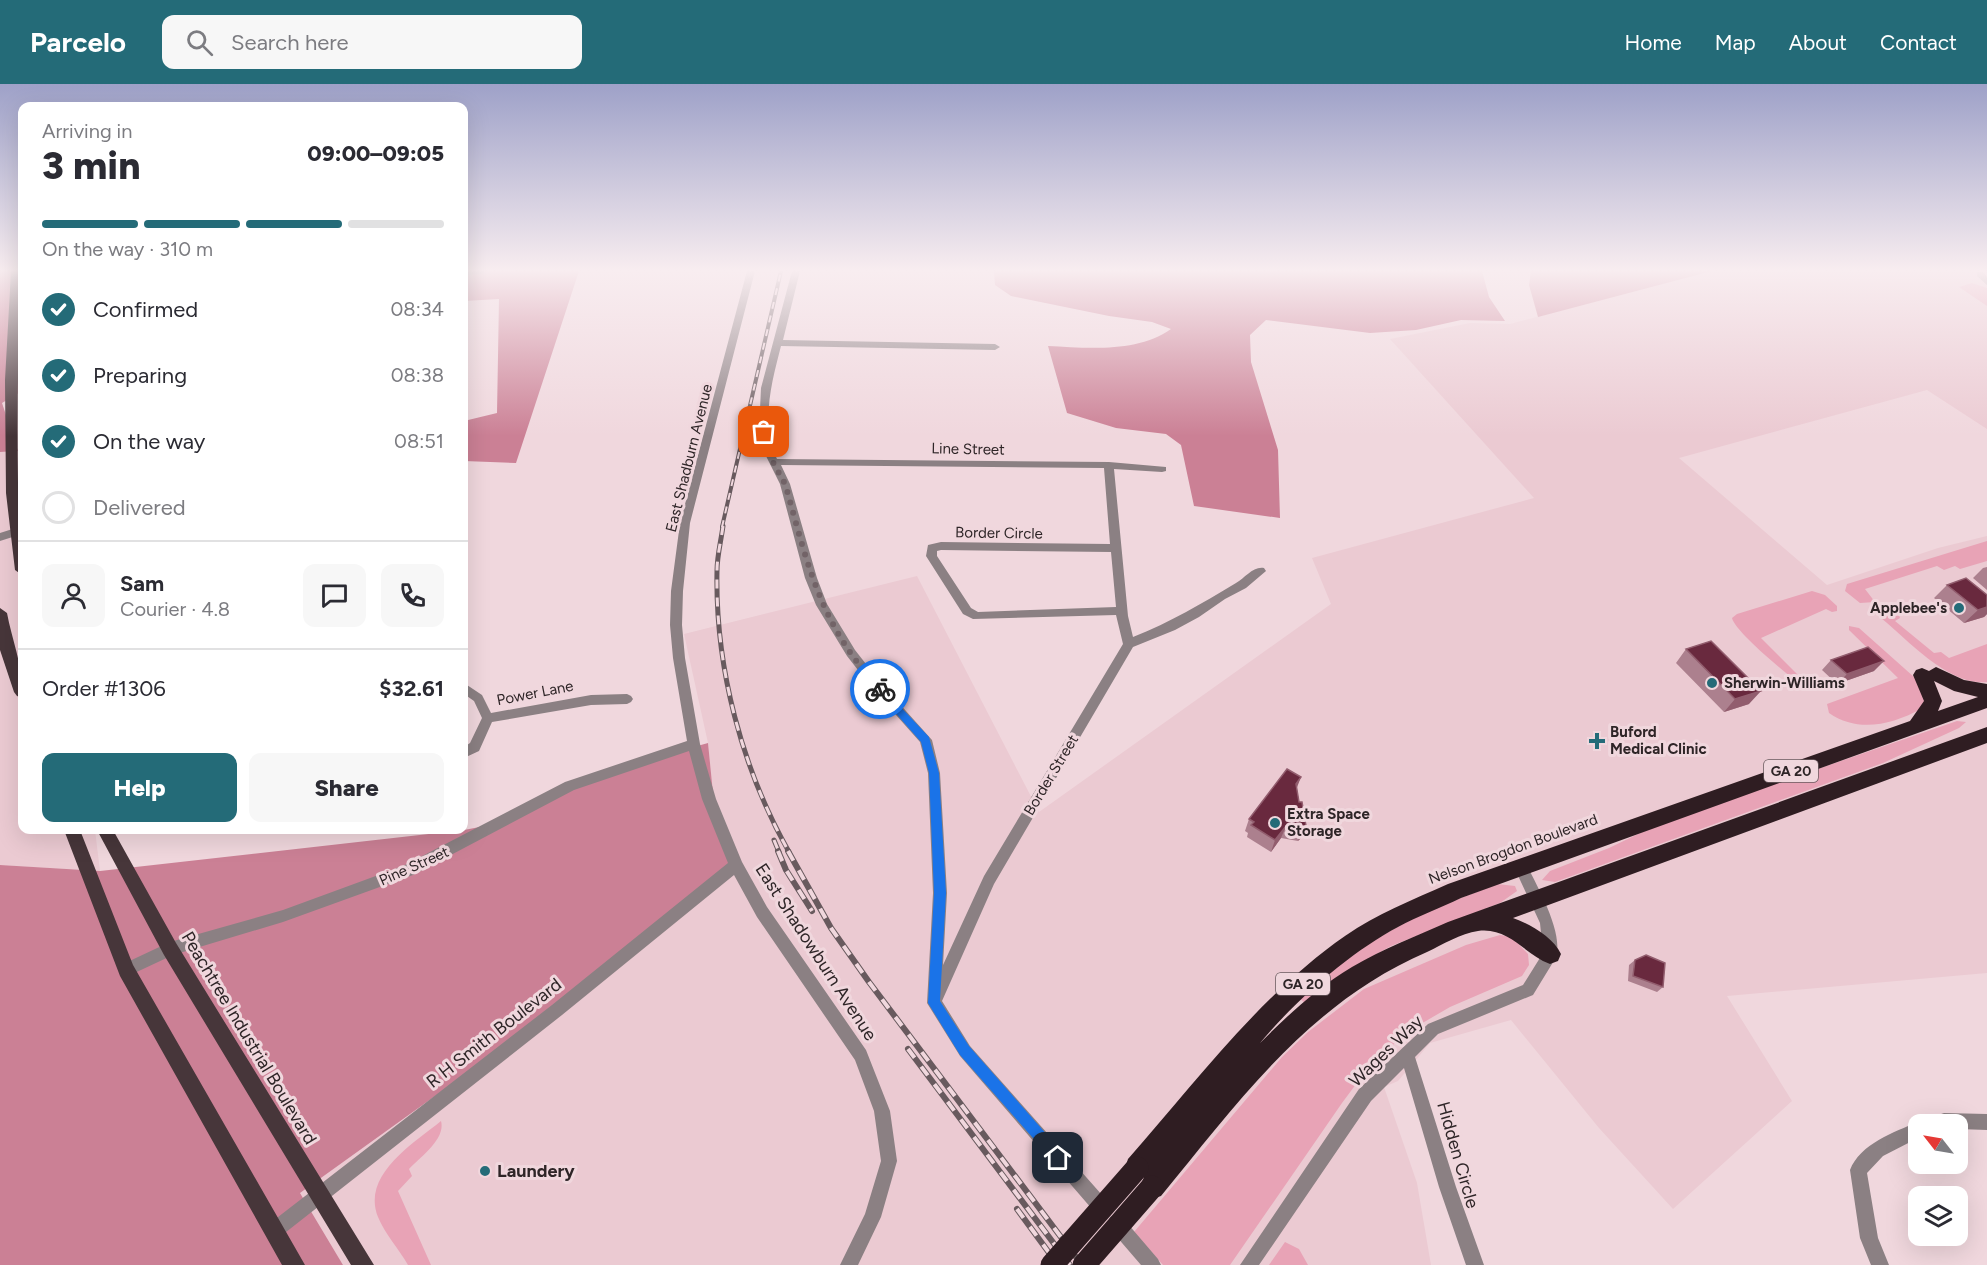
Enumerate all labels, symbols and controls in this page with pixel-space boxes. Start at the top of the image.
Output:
search box [162,15,582,69]
text: Parcelo [30,25,126,59]
icon: search [183,26,216,59]
text: Search here [231,29,349,56]
text: Home [1625,30,1682,55]
text: Map [1715,30,1756,55]
text: About [1789,30,1847,55]
text: Contact [1880,30,1957,55]
text: Arriving in [42,119,132,143]
text: 09:00–09:05 [307,140,444,167]
text: 3 min [42,142,140,189]
text: On the way · 310 m [42,237,213,261]
icon: check [42,293,75,326]
text: Confirmed [93,296,198,323]
text: 08:34 [391,297,444,321]
icon: check [42,359,75,392]
text: Preparing [93,362,187,389]
text: 08:38 [391,363,444,387]
street label: East Shadburn Avenue [662,382,716,534]
pin [738,406,789,457]
icon: bag [747,415,780,448]
icon: check [42,425,75,458]
text: On the way [93,428,205,455]
text: 08:51 [394,429,444,453]
street label: Line Street [931,439,1005,459]
text: Delivered [93,494,186,521]
street label: Border Circle [955,523,1043,543]
button: person [42,564,105,627]
button: chat [303,564,366,627]
button: phone [381,564,444,627]
text: Sam [120,570,164,597]
text: Courier · 4.8 [120,597,230,621]
place label: Applebee's [1870,599,1947,617]
marker: Applebee's [1952,601,1966,615]
courier [850,659,910,719]
icon: bike [864,673,897,706]
place label: Sherwin-Williams [1724,674,1845,692]
text: Order #1306 [42,675,166,702]
text: $32.61 [379,675,444,702]
marker: Sherwin-Williams [1705,676,1719,690]
street label: Power Lane [495,677,575,709]
place label: Buford Medical Clinic [1610,723,1707,758]
street label: Border Street [1020,731,1082,819]
marker: Buford Medical Clinic [1588,732,1606,750]
button: Help [42,753,237,822]
button: Share [249,753,444,822]
road number: GA 20 [1764,760,1818,782]
place label: Extra Space Storage [1287,805,1370,840]
street label: Nelson Brogdon Boulevard [1426,810,1600,888]
marker: Extra Space Storage [1268,816,1282,830]
street label: Pine Street [376,843,452,889]
street label: East Shadowburn Avenue [750,859,882,1045]
street label: Peachtree Industrial Boulevard [177,928,321,1148]
street label: R H Smith Boulevard [422,973,566,1093]
road number: GA 20 [1276,973,1330,995]
street label: Wages Way [1345,1010,1428,1092]
street label: Hidden Circle [1432,1099,1484,1211]
north arrow [1908,1114,1968,1174]
map controls [1908,1114,1968,1246]
pin [1032,1132,1083,1183]
icon: home [1041,1141,1074,1174]
place label: Laundery [497,1160,575,1182]
marker: Laundery [478,1164,492,1178]
button: layers [1908,1186,1968,1246]

